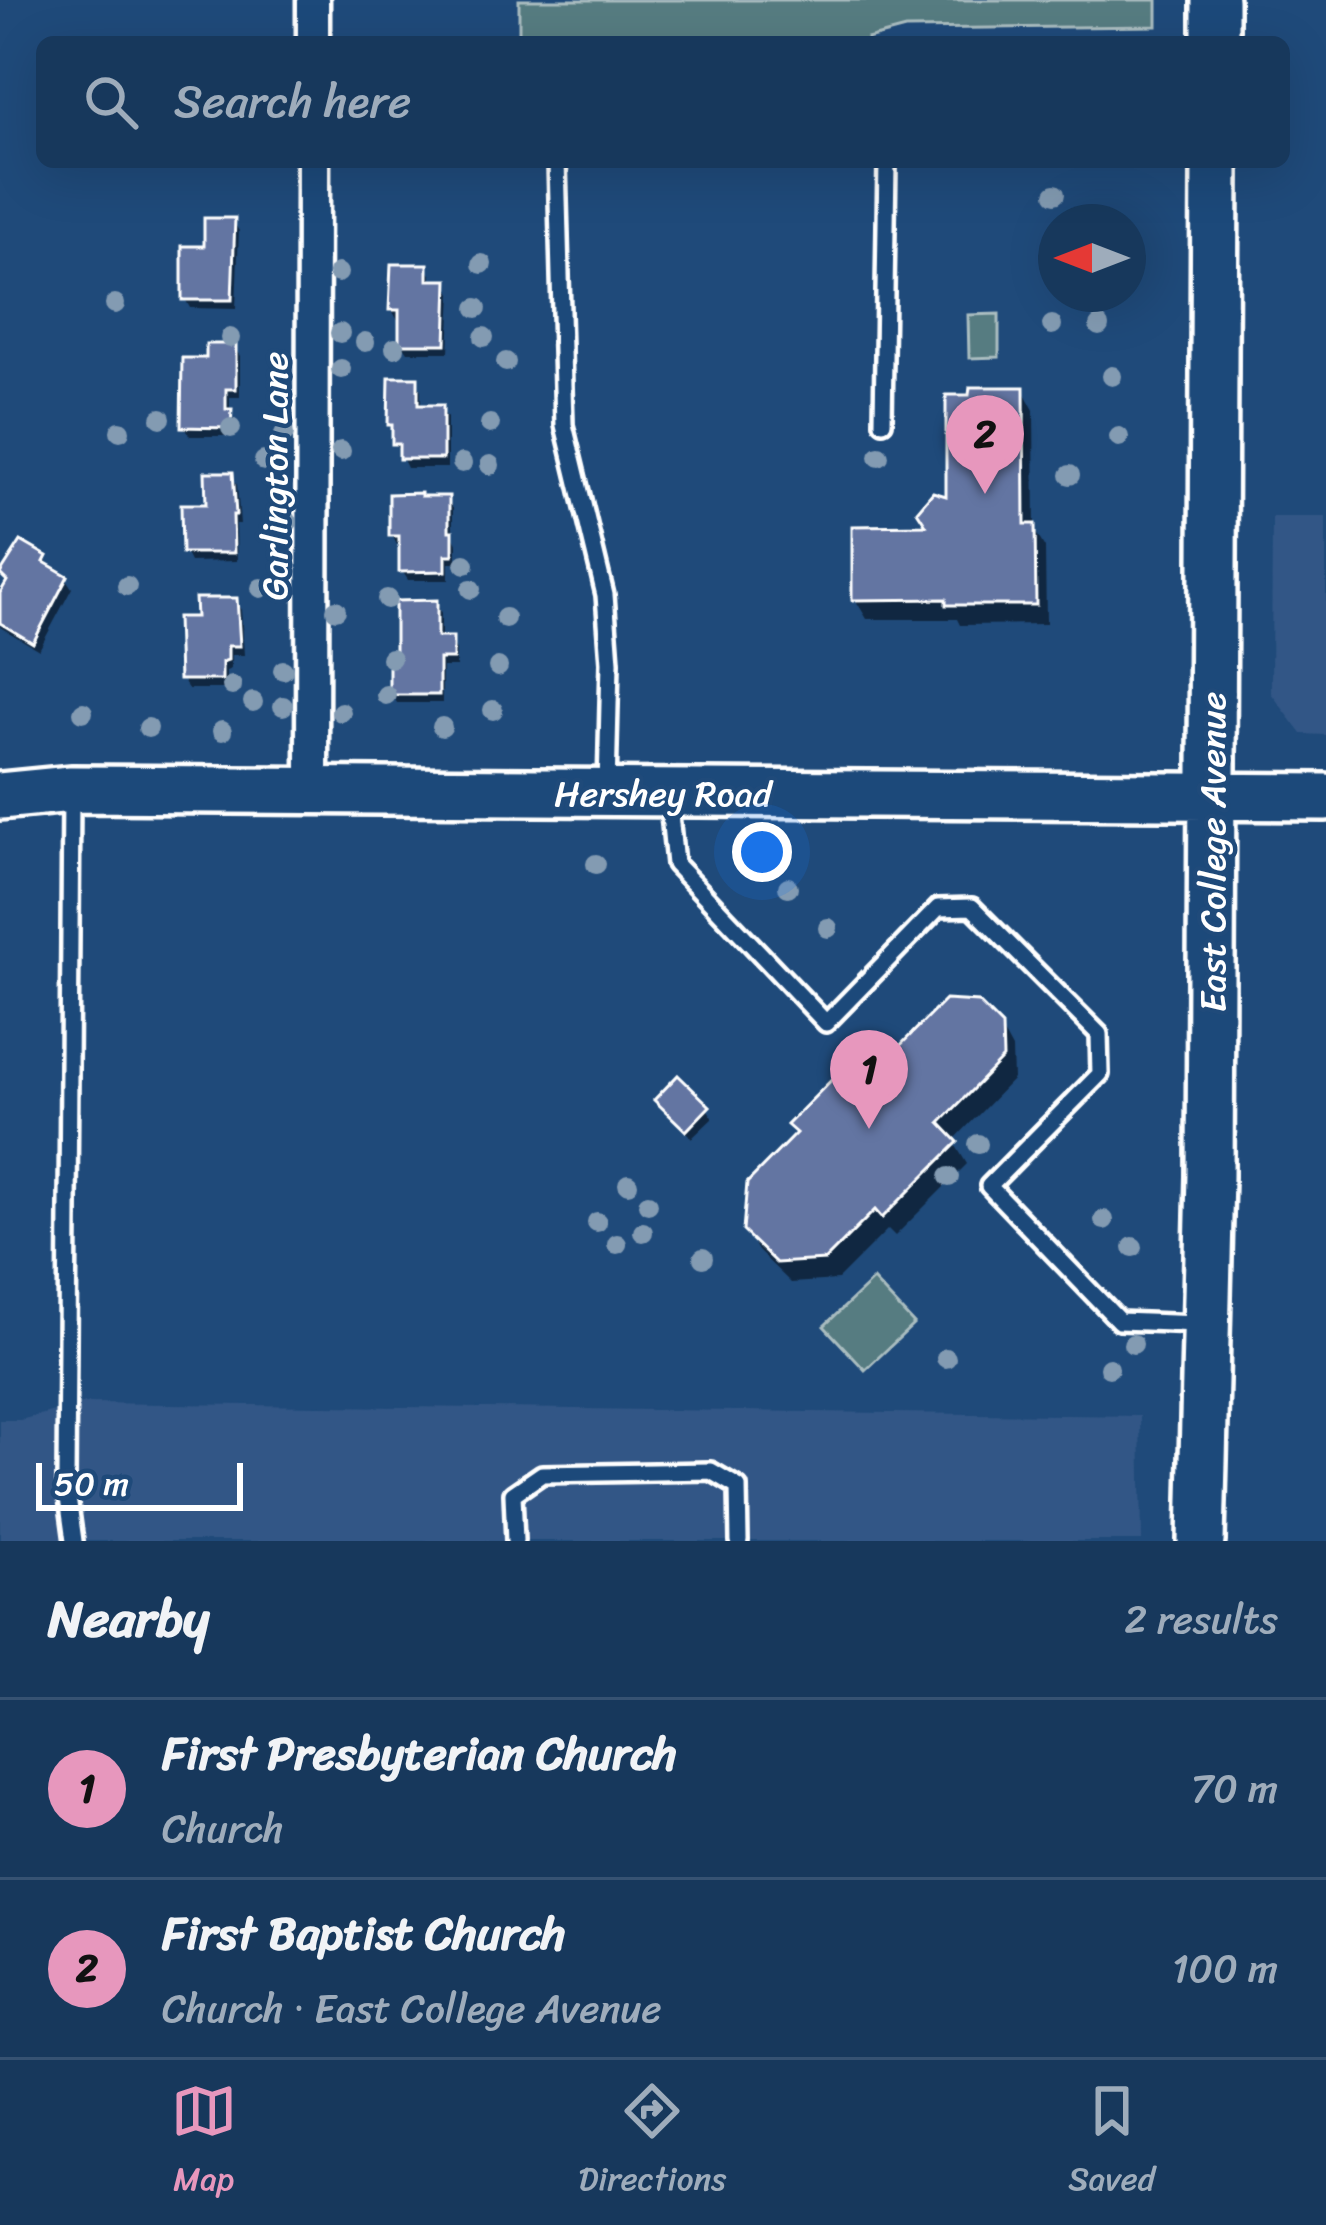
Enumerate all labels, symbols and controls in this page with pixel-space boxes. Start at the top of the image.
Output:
search box [36,36,1290,168]
text: Search here [174,62,411,142]
icon: search [78,69,144,135]
north arrow [1038,204,1146,312]
street label: Garlington Lane [243,352,307,600]
pin: 2 [946,395,1024,494]
street label: East College Avenue [1181,692,1245,1012]
street label: Hershey Road [554,762,774,826]
your location [732,822,792,882]
pin: 1 [830,1030,908,1129]
text: 50 m [54,1455,129,1513]
scale bar [36,1457,243,1510]
text: Nearby [48,1574,209,1664]
text: 2 results [1124,1585,1278,1654]
text: First Presbyterian Church [162,1714,677,1794]
text: 1 [79,1754,95,1823]
text: 70 m [1191,1754,1278,1823]
text: Church [162,1794,284,1863]
text: First Baptist Church [162,1894,565,1974]
text: 2 [76,1934,98,2003]
text: 100 m [1172,1934,1278,2003]
text: Church · East College Avenue [162,1974,661,2043]
tab: Map [171,2078,237,2208]
tab: Directions [579,2078,726,2208]
tab: Saved [1068,2078,1155,2208]

